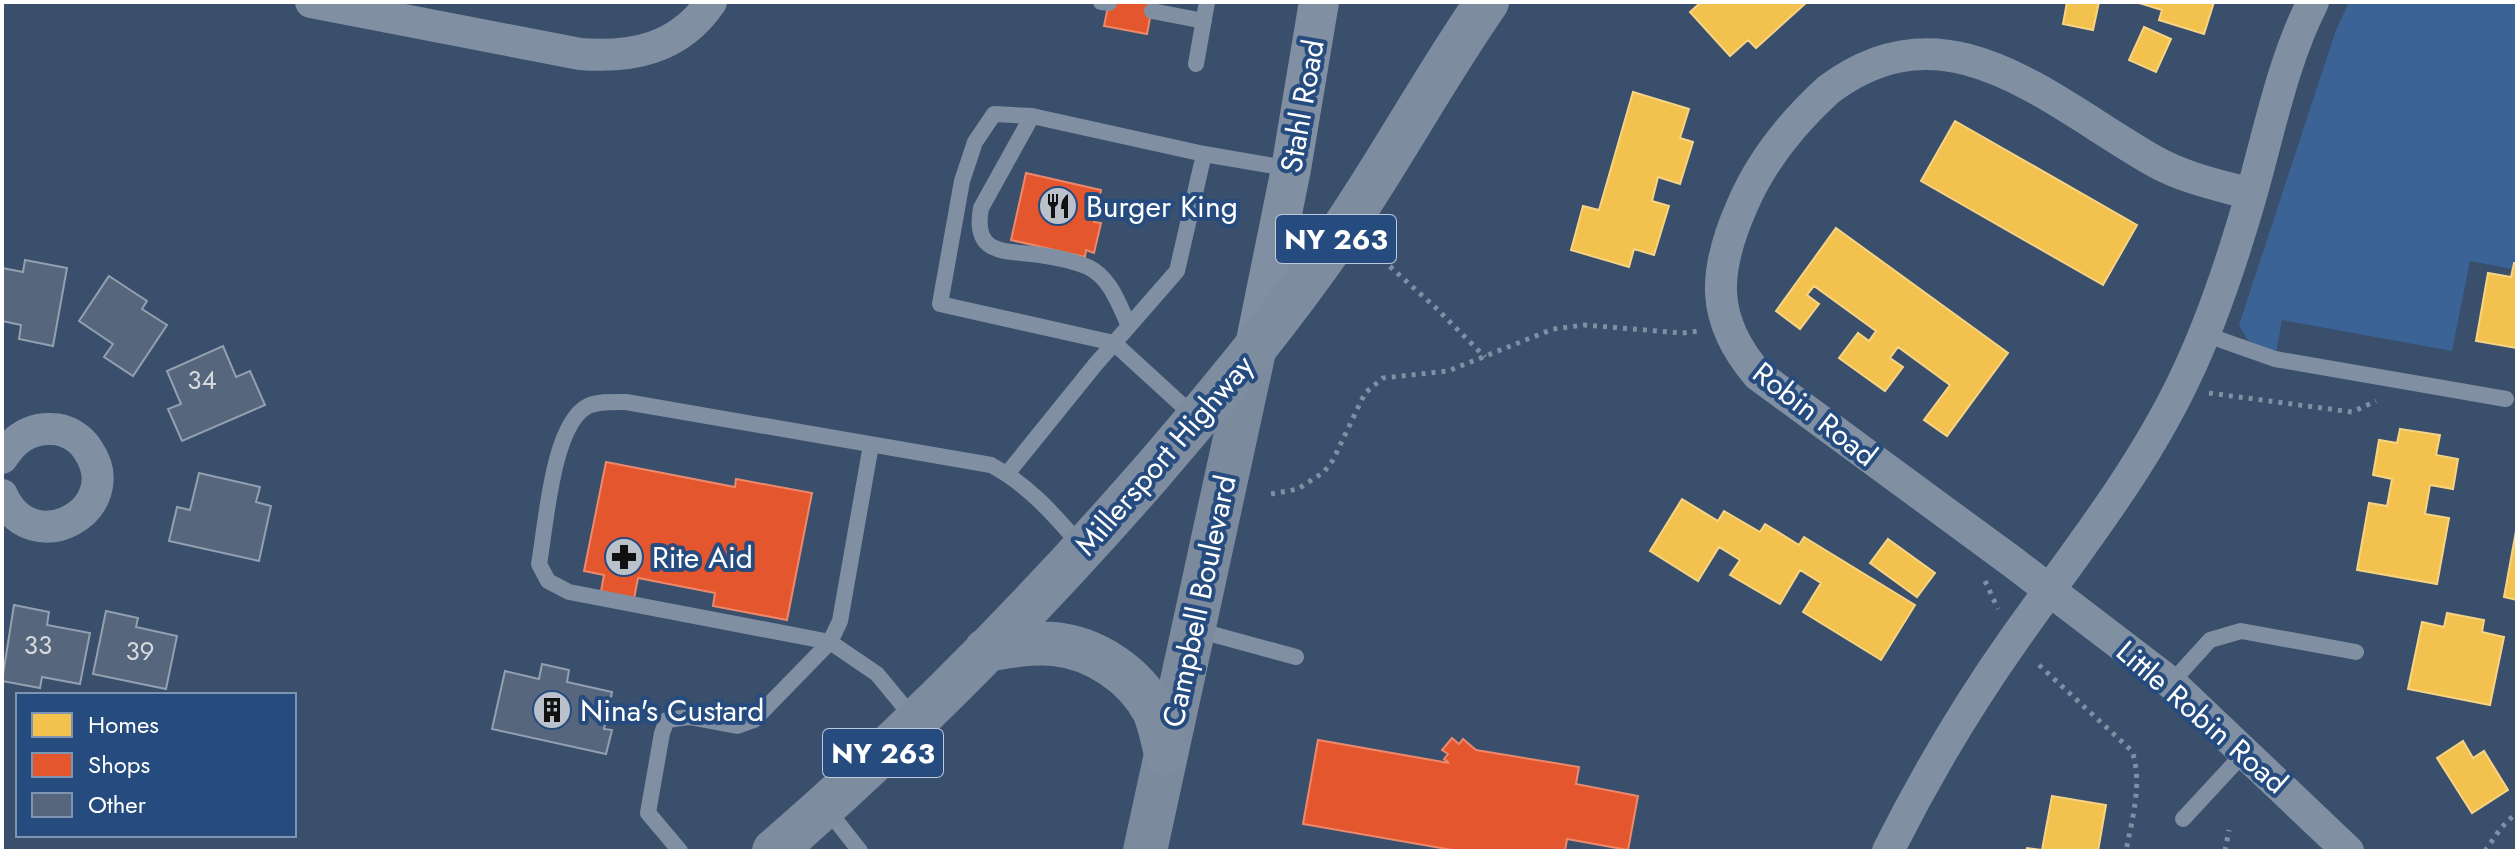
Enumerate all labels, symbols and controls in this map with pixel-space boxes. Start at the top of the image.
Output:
street label: Stahl Road [1269,36,1335,176]
restaurant icon: Burger King [1037,185,1079,227]
place label: Burger King [1086,185,1238,228]
road number: NY 263 [1276,215,1396,263]
street label: Millersport Highway [1065,345,1264,565]
street label: Robin Road [1744,352,1886,476]
house number: 34 [187,361,217,399]
street label: Campbell Boulevard [1151,471,1247,731]
pharmacy icon: Rite Aid [603,536,645,578]
place label: Rite Aid [652,536,753,579]
house number: 33 [24,626,52,664]
street label: Little Robin Road [2107,630,2297,804]
house number: 39 [125,632,155,670]
building icon: Nina's Custard [531,689,573,731]
place label: Nina's Custard [580,689,764,732]
legend [16,693,296,837]
text: Homes [88,707,159,742]
road number: NY 263 [823,729,943,777]
text: Shops [88,747,150,782]
text: Other [88,787,147,822]

